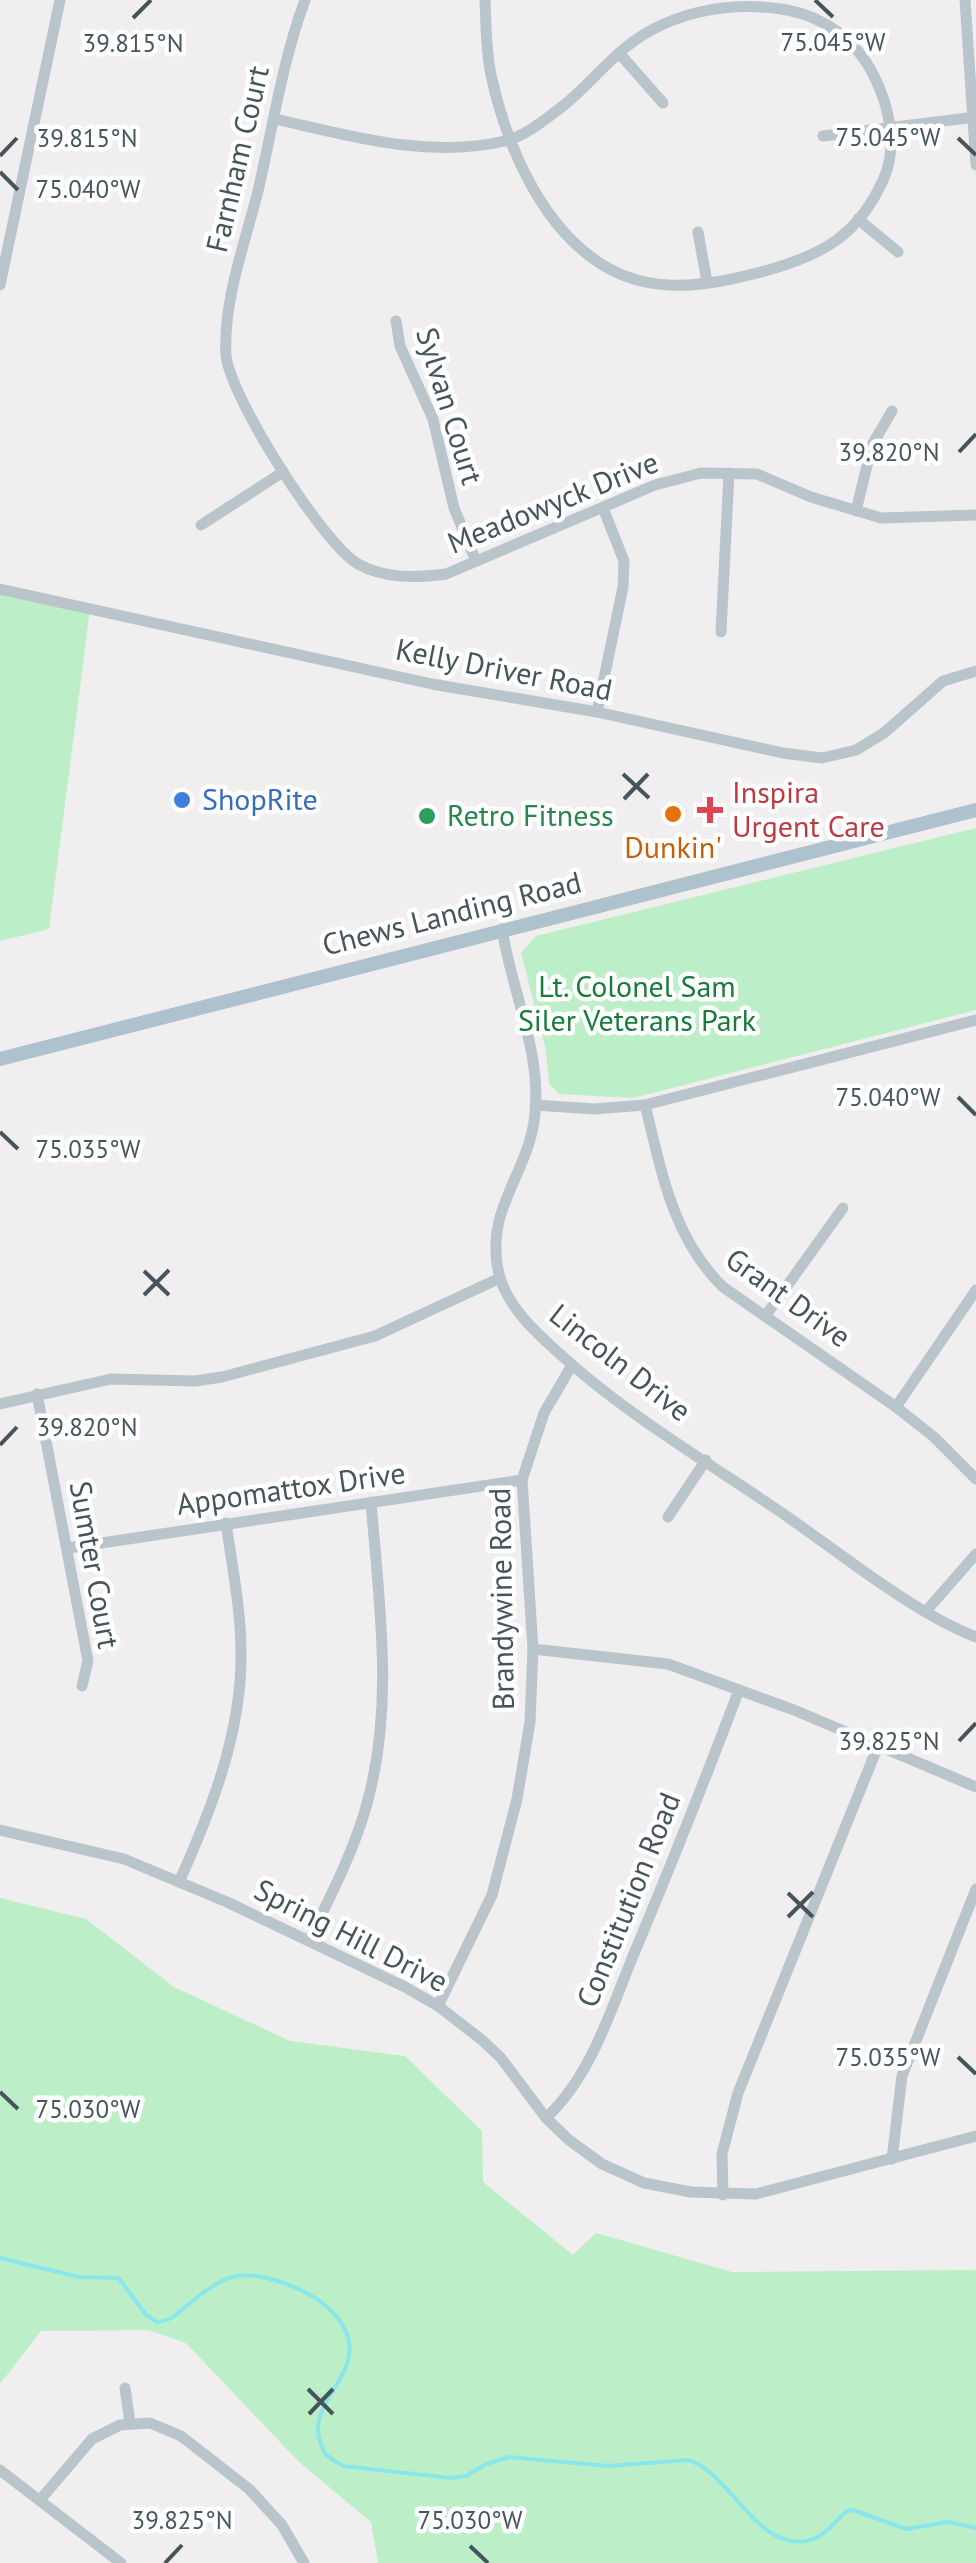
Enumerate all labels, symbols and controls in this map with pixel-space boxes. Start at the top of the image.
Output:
text: 75.045°W [781,26,886,58]
text: 39.815°N [83,27,183,59]
street label: Farnham Court [196,62,277,256]
text: 75.045°W [836,121,941,153]
text: 39.815°N [37,122,137,154]
text: 75.040°W [36,173,141,205]
street label: Sylvan Court [408,322,493,489]
text: 39.820°N [839,436,939,468]
street label: Meadowyck Drive [441,442,664,562]
street label: Kelly Driver Road [393,628,616,709]
place label: Inspira Urgent Care [732,772,885,845]
place label: ShopRite [202,779,318,818]
marker: ShopRite [171,789,193,811]
place label: Retro Fitness [447,795,614,834]
marker: Inspira Urgent Care [697,797,723,823]
marker: Dunkin' [662,803,684,825]
marker: Retro Fitness [416,805,438,827]
place label: Dunkin' [624,827,722,866]
street label: Chews Landing Road [318,862,585,964]
park label: Lt. Colonel Sam Siler Veterans Park [518,966,757,1039]
text: 75.040°W [836,1081,941,1113]
text: 75.035°W [36,1133,141,1165]
street label: Grant Drive [719,1238,859,1355]
street label: Lincoln Drive [542,1294,700,1429]
text: 39.820°N [37,1411,137,1443]
street label: Appomattox Drive [174,1452,408,1523]
street label: Sumter Court [62,1478,129,1652]
street label: Brandywine Road [479,1487,522,1711]
text: 39.825°N [839,1725,939,1757]
street label: Constitution Road [567,1786,688,2012]
street label: Spring Hill Drive [248,1869,455,2000]
text: 75.035°W [836,2041,941,2073]
text: 75.030°W [36,2093,141,2125]
text: 39.825°N [132,2504,232,2536]
text: 75.030°W [418,2504,523,2536]

